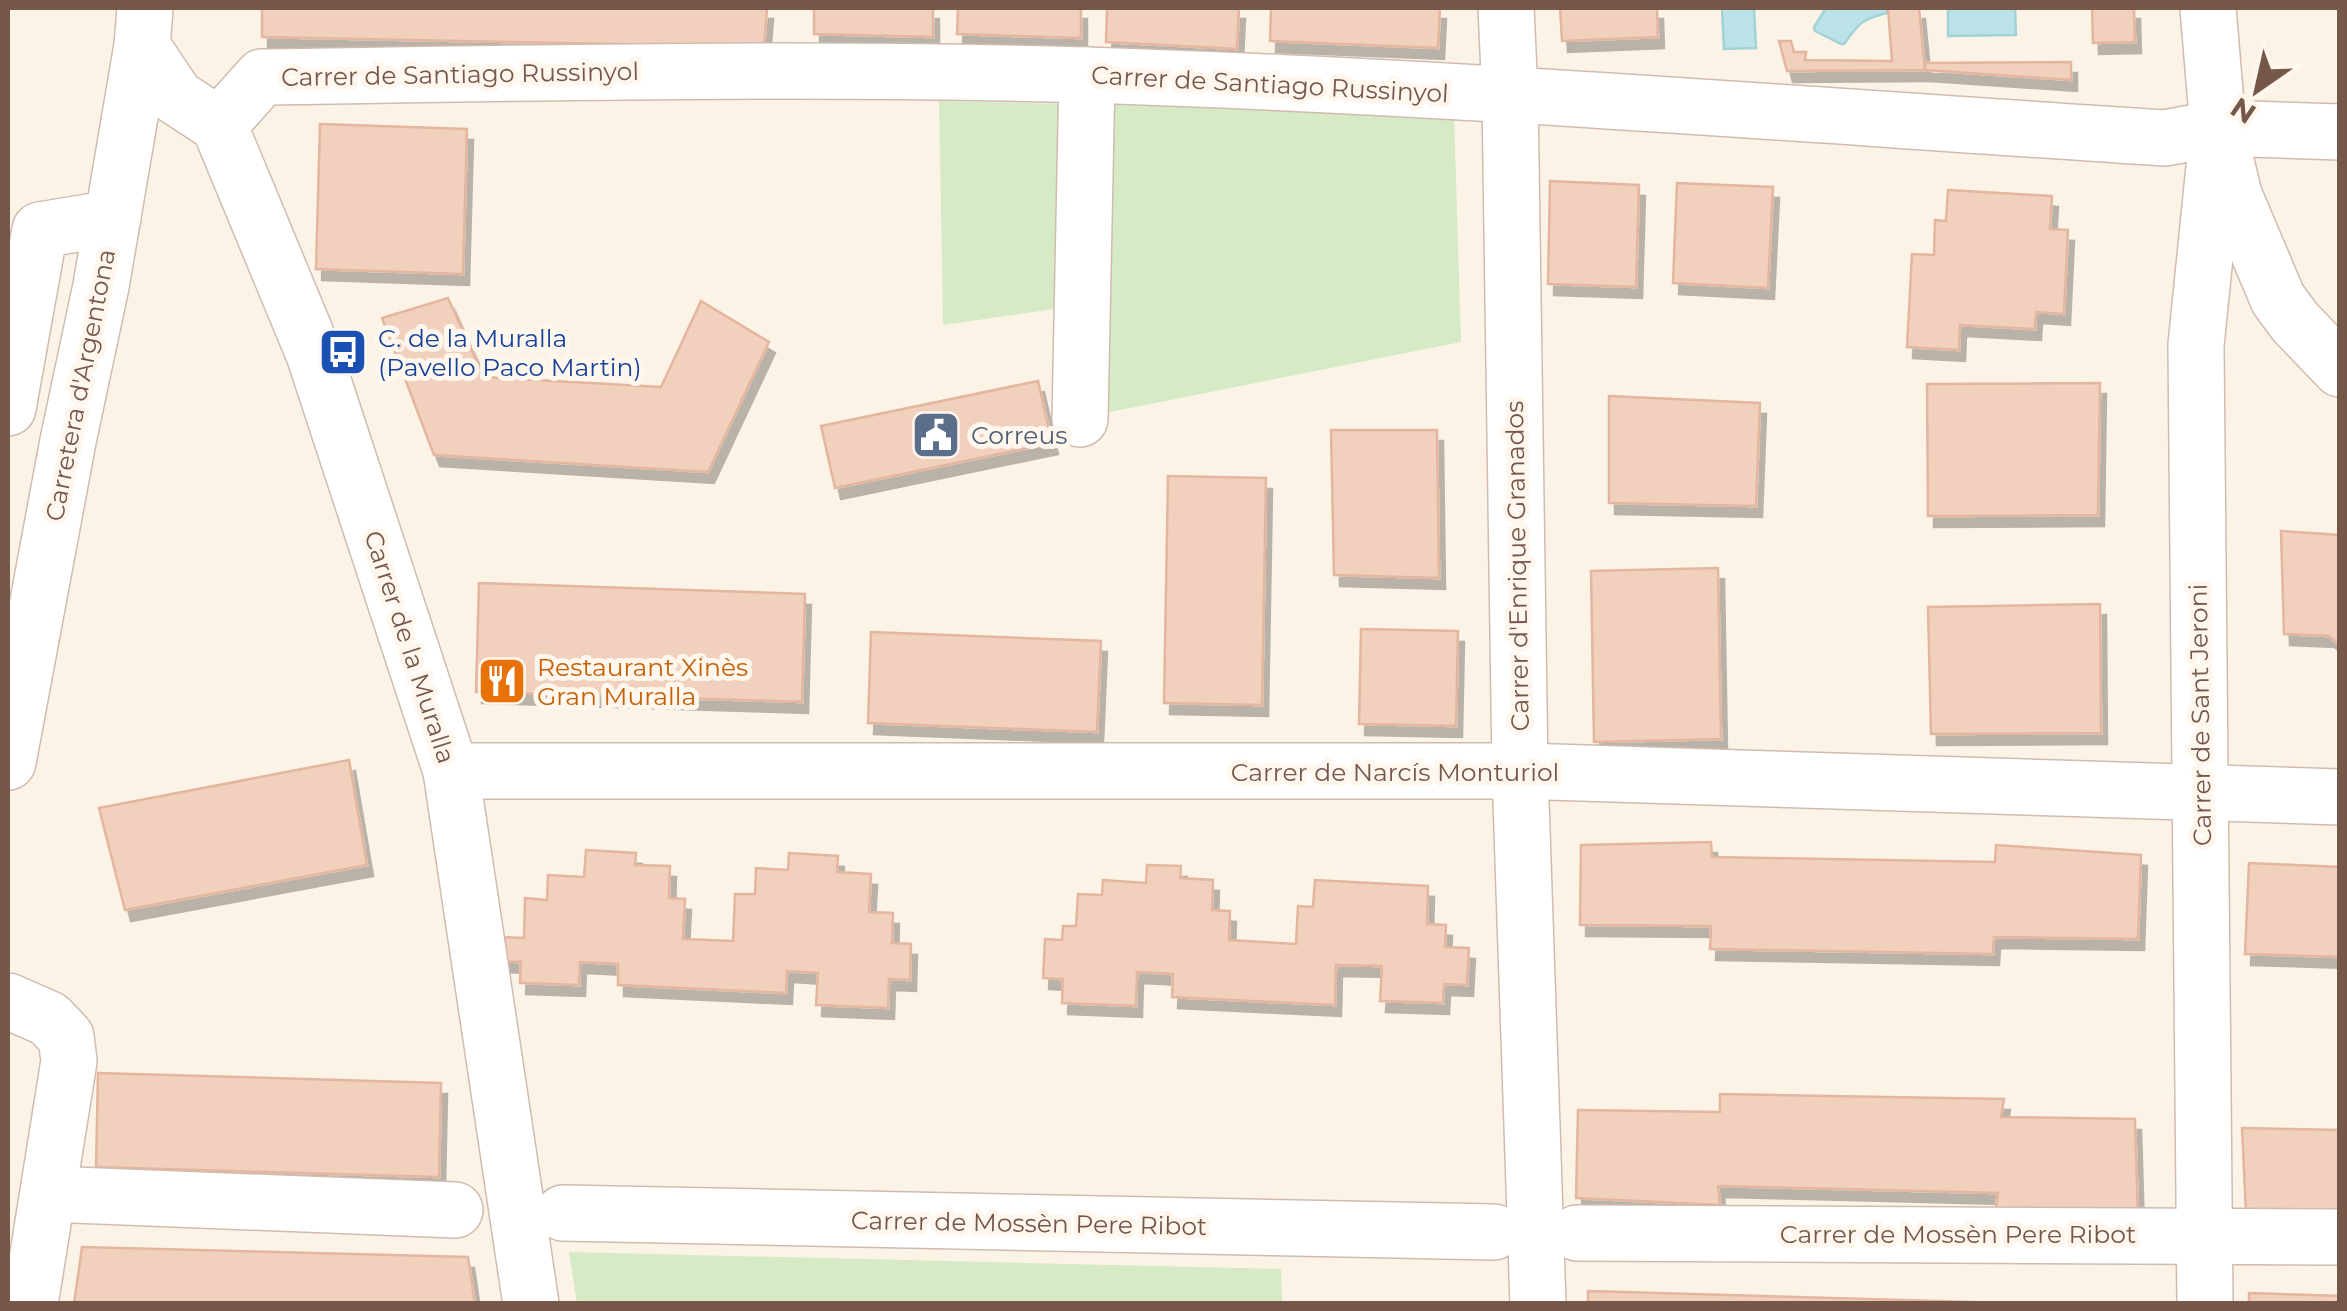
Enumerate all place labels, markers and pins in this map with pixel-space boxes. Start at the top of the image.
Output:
place label: C. de la Muralla (Pavello Paco Martin) [378,323,642,382]
bus stop icon: C. de la Muralla (Pavello Paco Martin) [317,326,369,378]
public building icon: Correus [910,409,962,461]
place label: Correus [971,420,1067,450]
place label: Restaurant Xinès Gran Muralla [537,652,748,711]
restaurant icon: Restaurant Xinès Gran Muralla [476,655,528,707]

